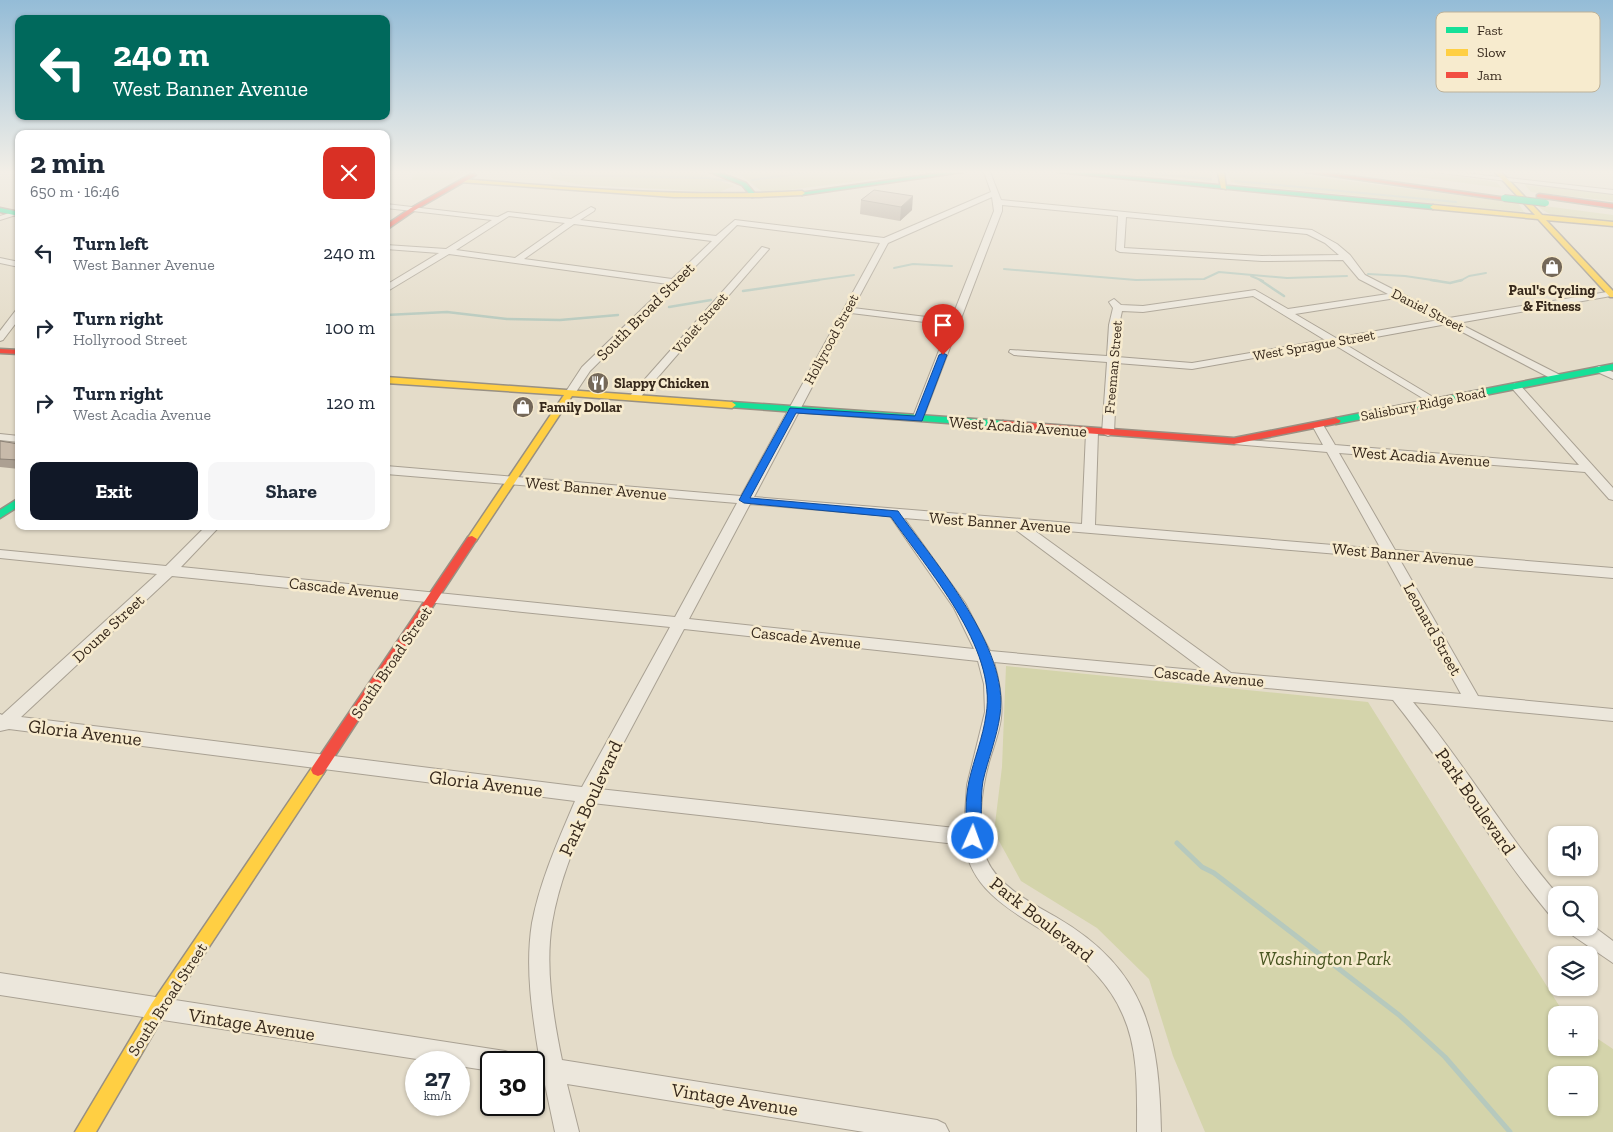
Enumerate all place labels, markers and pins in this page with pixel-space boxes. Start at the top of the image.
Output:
shop icon: Paul's Cycling & Fitness [1540,255,1564,279]
place label: Paul's Cycling & Fitness [1509,282,1595,315]
pin [922,304,964,355]
restaurant icon: Slappy Chicken [586,371,610,395]
place label: Slappy Chicken [614,375,710,392]
shop icon: Family Dollar [511,395,535,419]
place label: Family Dollar [539,399,622,416]

